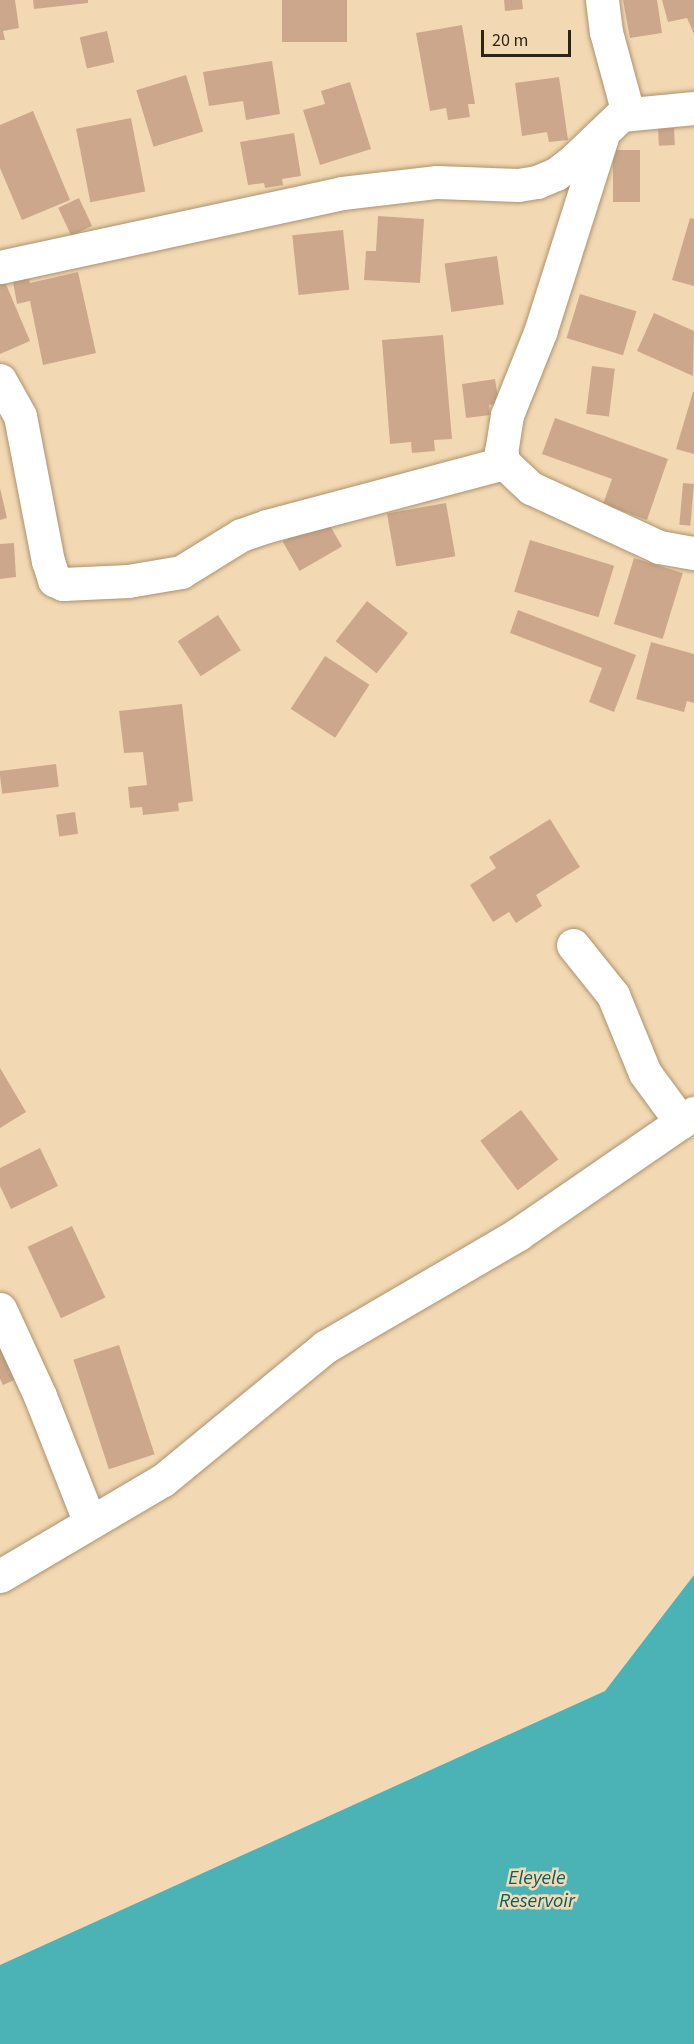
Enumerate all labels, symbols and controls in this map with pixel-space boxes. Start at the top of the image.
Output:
scale bar [484,18,574,56]
text: 20 m [492,28,528,53]
water label: Eleyele Reservoir [499,1867,575,1914]

